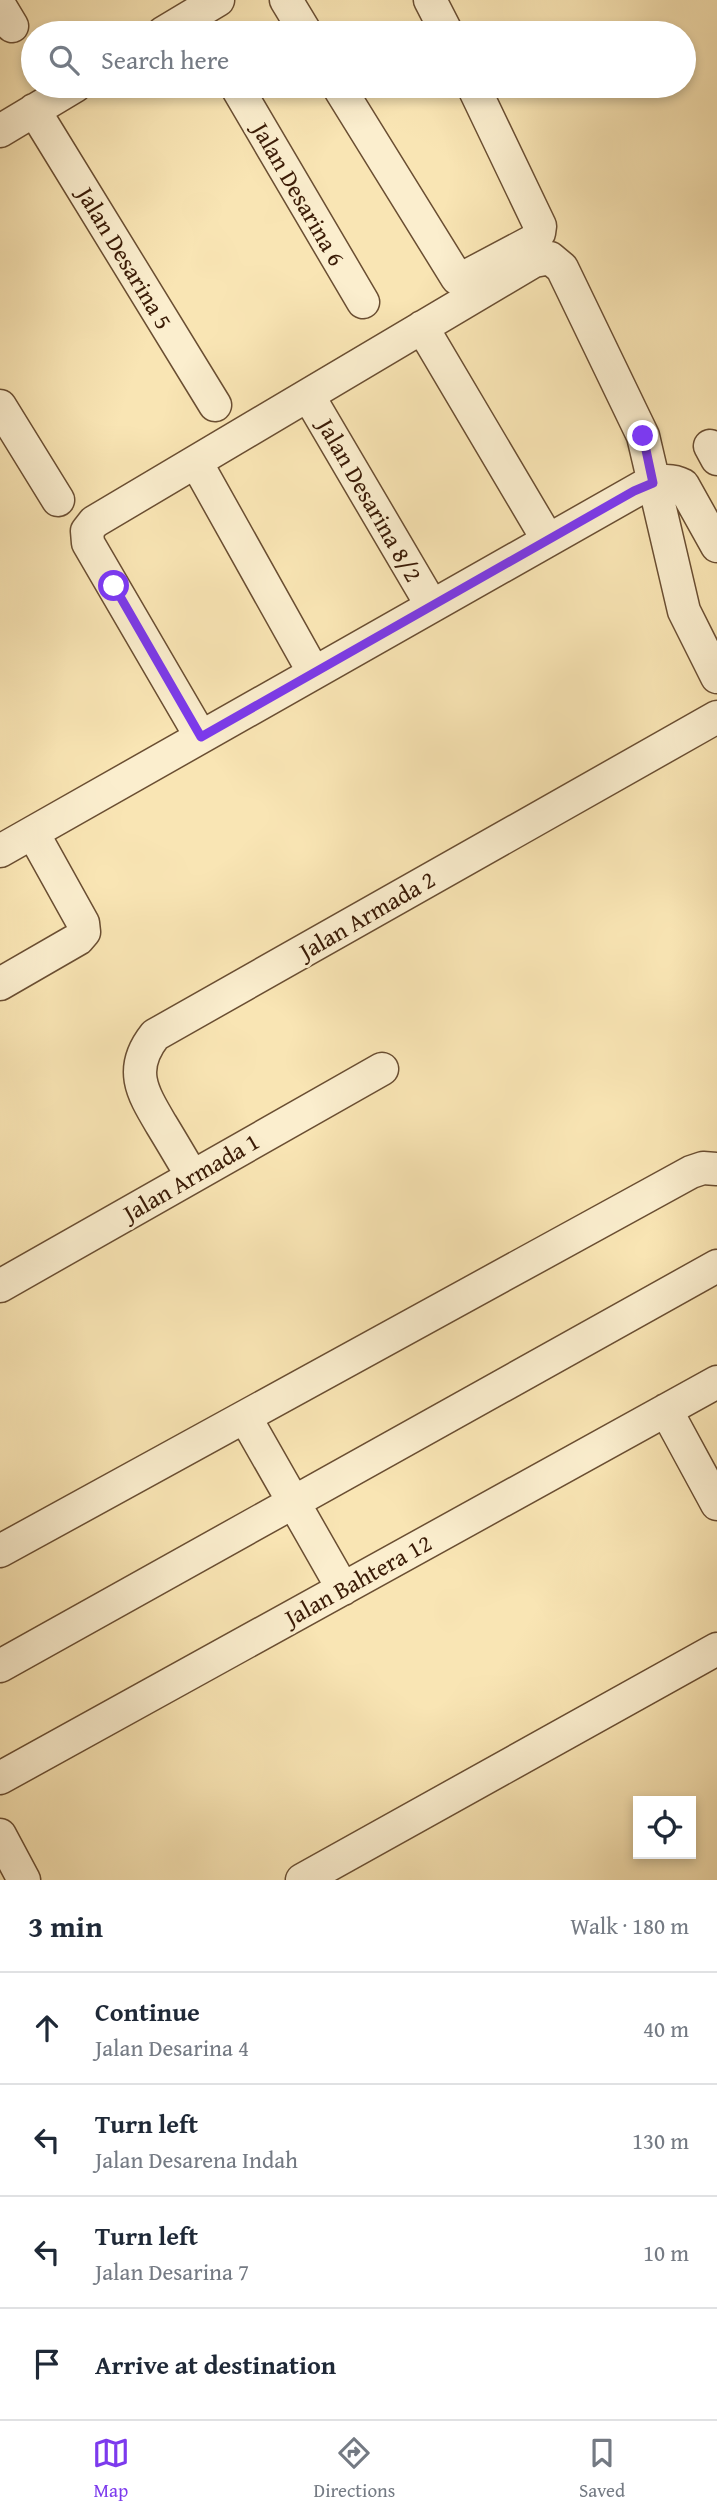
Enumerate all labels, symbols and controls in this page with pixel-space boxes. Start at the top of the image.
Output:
search box [21,21,696,98]
text: Search here [101,40,229,79]
icon: search [45,41,83,79]
street label: Jalan Desarina 6 [242,113,354,272]
street label: Jalan Desarina 5 [67,178,181,336]
street label: Jalan Desarina 8/2 [307,409,431,588]
route end [627,420,658,451]
route start [98,570,129,601]
street label: Jalan Armada 2 [290,862,442,970]
street label: Jalan Armada 1 [114,1124,266,1232]
street label: Jalan Bahtera 12 [275,1525,438,1636]
map controls [633,1796,696,1859]
button: locate [633,1796,696,1859]
text: 3 min [28,1904,103,1948]
text: Walk · 180 m [570,1909,689,1942]
text: Continue [95,1992,200,2031]
icon: ahead [28,2009,66,2047]
text: 40 m [643,2012,689,2045]
text: Jalan Desarina 4 [95,2031,249,2064]
text: Turn left [95,2104,198,2143]
icon: left [28,2121,66,2159]
text: 130 m [632,2124,689,2157]
text: Jalan Desarena Indah [95,2143,298,2176]
text: Turn left [95,2216,198,2255]
icon: left [28,2233,66,2271]
text: 10 m [643,2236,689,2269]
text: Jalan Desarina 7 [95,2255,249,2288]
icon: arrive [28,2345,66,2383]
text: Arrive at destination [95,2345,336,2384]
tab: Map [92,2434,130,2504]
tab: Directions [314,2434,395,2504]
tab: Saved [579,2434,625,2504]

